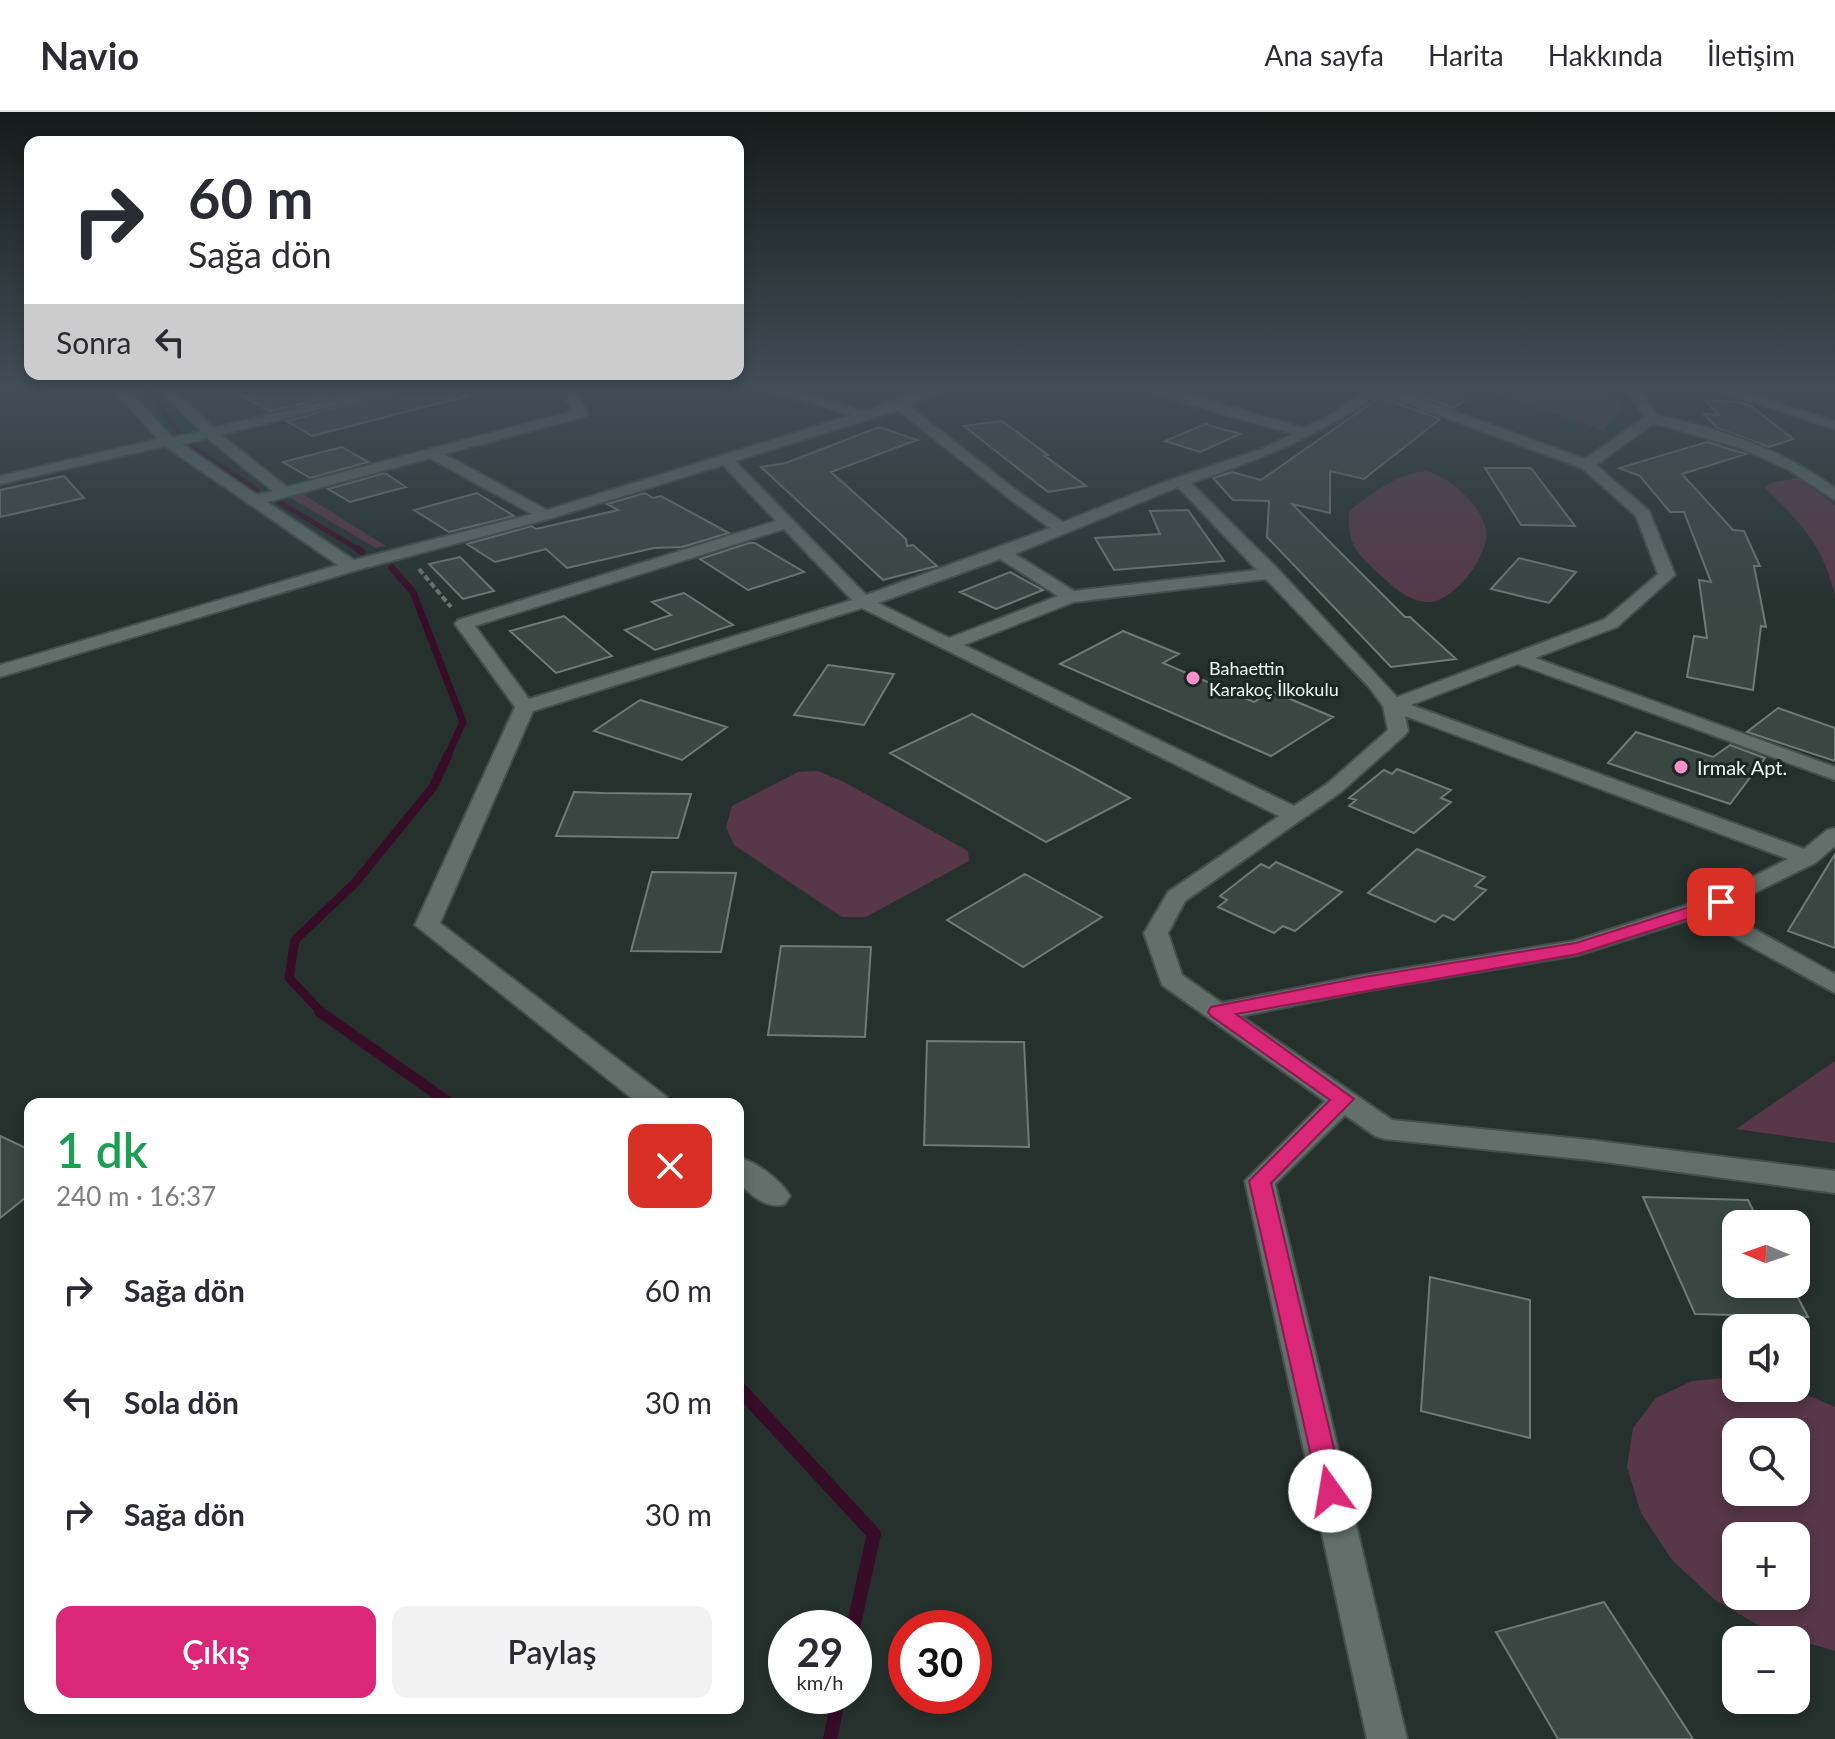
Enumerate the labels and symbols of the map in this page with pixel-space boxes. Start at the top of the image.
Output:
place label: Bahaettin Karakoç İlkokulu [1209,657,1339,700]
marker: Bahaettin Karakoç İlkokulu [1184,669,1202,687]
place label: Irmak Apt. [1697,755,1787,779]
marker: Irmak Apt. [1672,758,1690,776]
pin [1687,868,1755,936]
north arrow [1722,1210,1810,1298]
position arrow [1288,1449,1372,1533]
speed limit sign: 30 [888,1610,992,1714]

